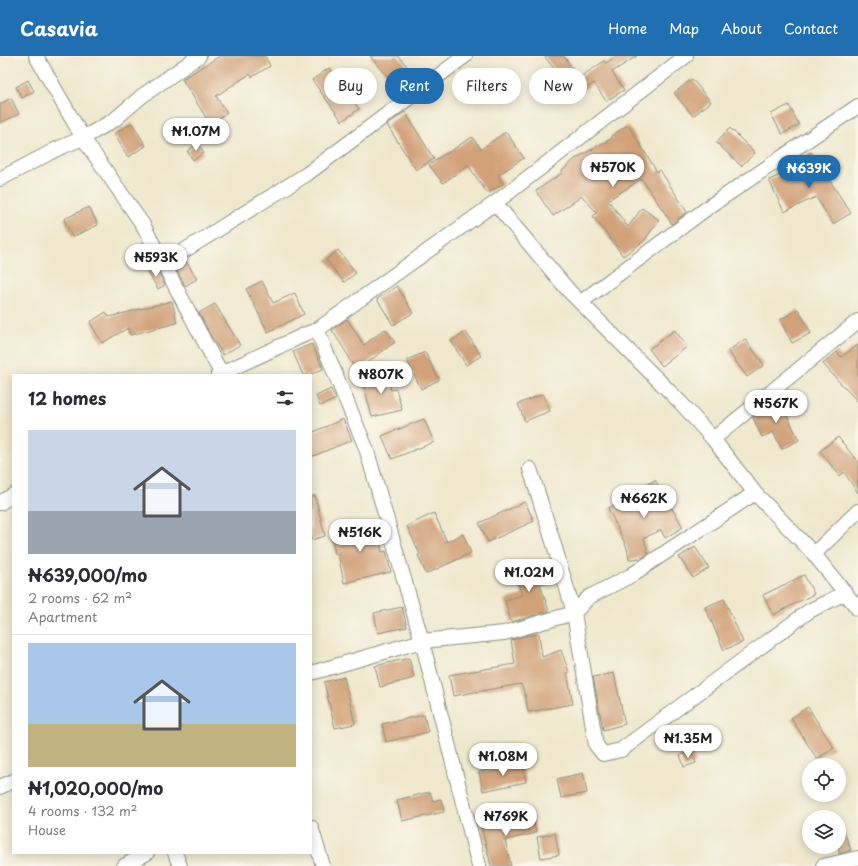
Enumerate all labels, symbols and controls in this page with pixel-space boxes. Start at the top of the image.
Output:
text: Casavia [20,14,98,42]
text: Home [608,18,647,39]
text: Map [669,18,699,39]
text: About [721,18,762,39]
text: Contact [784,18,838,39]
chip: Buy [324,68,377,104]
chip: Rent [385,68,444,104]
chip: Filters [452,68,521,104]
chip: New [529,68,587,104]
pin: ₦1.07M [163,118,229,152]
text: ₦1.07M [172,121,220,140]
pin: ₦570K [585,154,641,188]
pin: ₦639K [781,155,837,189]
text: ₦570K [590,157,636,176]
text: ₦639K [786,158,832,177]
pin: ₦593K [128,244,184,278]
text: ₦593K [134,247,178,266]
pin: ₦807K [353,361,409,395]
text: ₦807K [358,364,404,383]
text: 12 homes [28,385,106,411]
icon: filters [274,387,296,409]
pin: ₦567K [748,390,804,424]
text: ₦567K [754,393,798,412]
icon: home [126,456,198,528]
pin: ₦662K [616,485,672,519]
text: ₦662K [621,488,667,507]
pin: ₦516K [332,519,388,553]
text: ₦516K [338,522,382,541]
pin: ₦1.02M [496,559,562,593]
text: ₦639,000/mo [28,562,147,588]
text: ₦1.02M [504,562,554,581]
text: 2 rooms · 62 m² [28,588,132,607]
text: Apartment [28,607,97,626]
icon: home [126,669,198,741]
pin: ₦1.35M [655,725,721,759]
text: ₦1.35M [664,728,712,747]
pin: ₦1.08M [470,743,536,777]
text: ₦1.08M [478,746,528,765]
map controls [802,758,846,854]
button: locate [802,758,846,802]
text: ₦1,020,000/mo [28,775,163,801]
text: 4 rooms · 132 m² [28,801,138,820]
pin: ₦769K [478,803,534,837]
text: ₦769K [484,806,528,825]
button: layers [802,810,846,854]
text: House [28,820,66,839]

